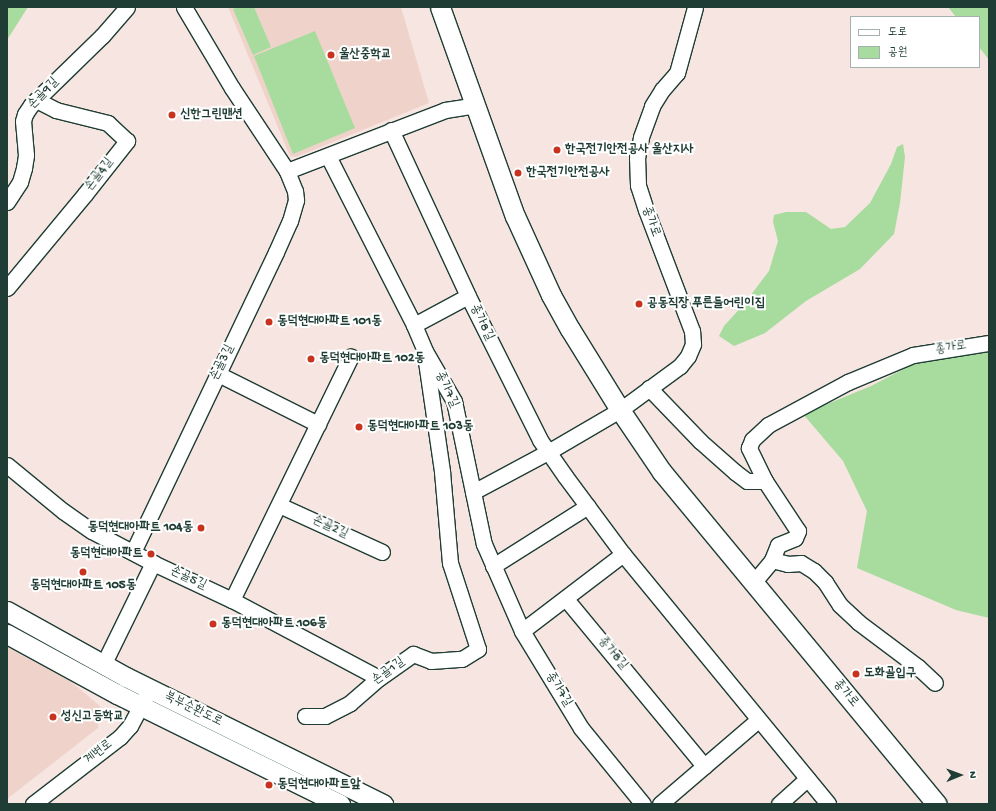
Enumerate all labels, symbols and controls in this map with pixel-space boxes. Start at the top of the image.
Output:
legend [850,16,980,68]
text: 도로 [888,26,907,40]
text: 공원 [888,46,907,60]
place label: 울산중학교 [339,47,391,63]
marker: 울산중학교 [326,50,336,60]
street label: 손골9길 [25,75,63,113]
place label: 신한그린맨션 [180,107,243,123]
marker: 신한그린맨션 [167,110,177,120]
place label: 한국전기안전공사 울산지사 [565,142,694,158]
marker: 한국전기안전공사 울산지사 [552,145,562,155]
street label: 손골4길 [82,155,118,195]
place label: 한국전기안전공사 [526,165,610,181]
marker: 한국전기안전공사 [513,168,523,178]
street label: 종가로 [637,205,663,239]
place label: 공동직장 푸른들어린이집 [647,296,765,312]
marker: 공동직장 푸른들어린이집 [634,299,644,309]
street label: 종가8길 [466,302,496,344]
place label: 동덕현대아파트 101동 [277,314,382,330]
marker: 동덕현대아파트 101동 [264,317,274,327]
street label: 종가로 [934,339,968,359]
street label: 손골3길 [208,342,238,384]
place label: 동덕현대아파트 102동 [319,351,425,367]
marker: 동덕현대아파트 102동 [306,354,316,364]
street label: 종가7길 [431,369,461,411]
place label: 동덕현대아파트 103동 [367,419,473,435]
marker: 동덕현대아파트 103동 [354,422,364,432]
street label: 손골2길 [310,513,350,543]
place label: 동덕현대아파트 104동 [87,520,193,536]
marker: 동덕현대아파트 104동 [196,523,206,533]
place label: 동덕현대아파트 [70,546,143,562]
marker: 동덕현대아파트 [146,549,156,559]
street label: 손골5길 [167,564,209,594]
marker: 동덕현대아파트 105동 [78,567,88,577]
place label: 동덕현대아파트 105동 [30,578,136,594]
place label: 동덕현대아파트 106동 [221,616,327,632]
marker: 동덕현대아파트 106동 [208,619,218,629]
street label: 종가8길 [594,634,630,674]
street label: 손골1길 [370,655,408,689]
place label: 도화골입구 [864,666,916,682]
marker: 도화골입구 [851,669,861,679]
street label: 종가7길 [541,670,575,710]
street label: 종가로 [829,677,861,711]
street label: 북부순환도로 [161,689,225,731]
place label: 성신고등학교 [61,709,124,725]
marker: 성신고등학교 [48,712,58,722]
street label: 계변로 [82,737,116,769]
north arrow [940,755,980,795]
text: N [966,771,978,778]
place label: 동덕현대아파트앞 [277,777,361,793]
marker: 동덕현대아파트앞 [264,780,274,790]

